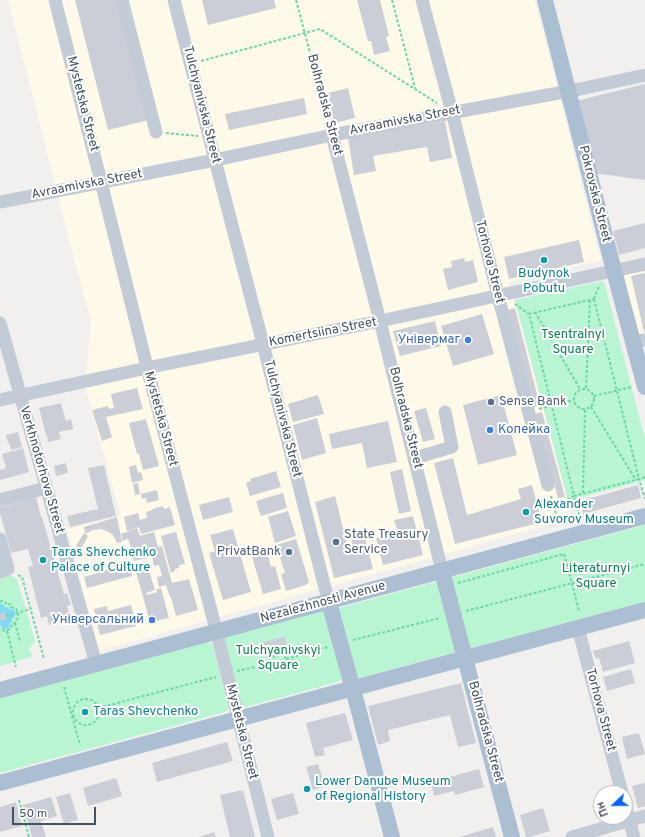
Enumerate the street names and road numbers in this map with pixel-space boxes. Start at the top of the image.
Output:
street label: Tulchyanivska Street [179,45,223,165]
street label: Bolhradska Street [303,53,345,157]
street label: Mystetska Street [63,55,101,153]
street label: Avraamivska Street [348,103,462,139]
street label: Pokrovska Street [574,144,614,244]
street label: Avraamivska Street [30,167,144,203]
street label: Torhova Street [471,219,507,305]
street label: Komertsiina Street [268,315,378,351]
street label: Tulchyanivska Street [260,359,304,479]
street label: Bolhradska Street [385,366,425,470]
street label: Mystetska Street [140,370,180,468]
street label: Verkhnotorhova Street [15,404,67,536]
street label: Nezalezhnosti Avenue [259,579,387,627]
street label: Torhova Street [581,667,619,753]
street label: Bolhradska Street [464,680,506,784]
street label: Mystetska Street [222,683,260,781]

